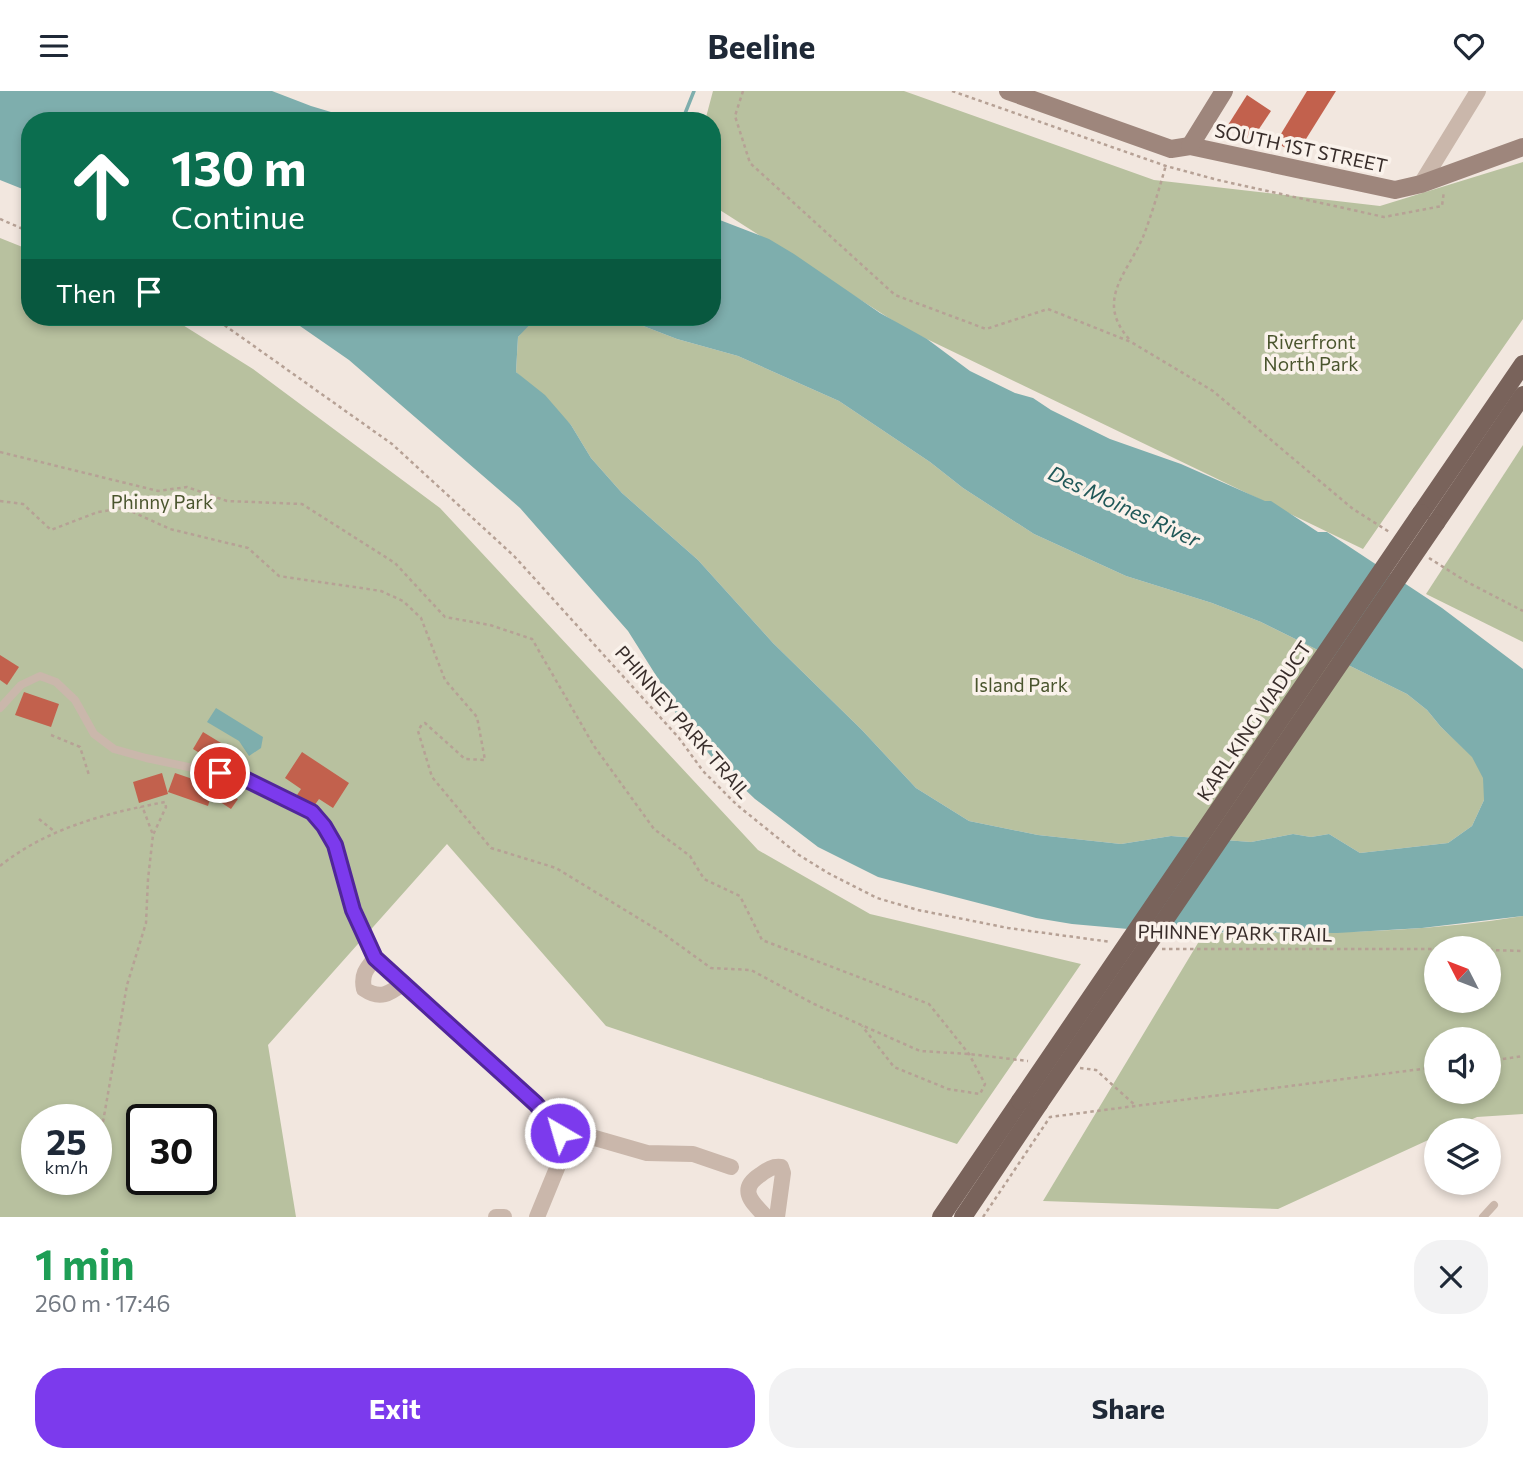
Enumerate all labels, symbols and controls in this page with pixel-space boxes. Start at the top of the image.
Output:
text: Beeline [708,26,815,66]
icon: menu [35,27,73,65]
icon: heart [1450,27,1488,65]
street label: SOUTH 1ST STREET [1213,118,1390,177]
text: 130 m [171,136,306,196]
icon: ahead [56,140,147,231]
text: Continue [171,196,305,236]
icon: arrive [130,273,168,311]
text: Then [56,277,116,308]
park label: Riverfront North Park [1263,330,1359,375]
water label: Des Moines River [1045,460,1205,552]
park label: Phinny Park [111,490,213,513]
street label: KARL KING VIADUCT [1192,637,1316,805]
street label: PHINNEY PARK TRAIL [611,641,756,803]
park label: Island Park [974,673,1068,696]
pin [190,743,250,803]
icon: arrive [201,754,239,792]
street label: PHINNEY PARK TRAIL [1137,919,1333,946]
north arrow [1424,936,1502,1013]
map controls [1424,936,1501,1195]
button: sound [1424,1027,1501,1104]
position arrow [523,1096,597,1170]
speed limit sign: 30 [126,1104,217,1195]
button: layers [1424,1118,1501,1195]
text: 25 [46,1119,87,1162]
text: km/h [45,1156,88,1178]
text: 1 min [35,1237,135,1289]
button: close [1414,1240,1488,1314]
text: 260 m · 17:46 [35,1289,171,1317]
button: Exit [35,1368,755,1448]
button: Share [769,1368,1488,1448]

